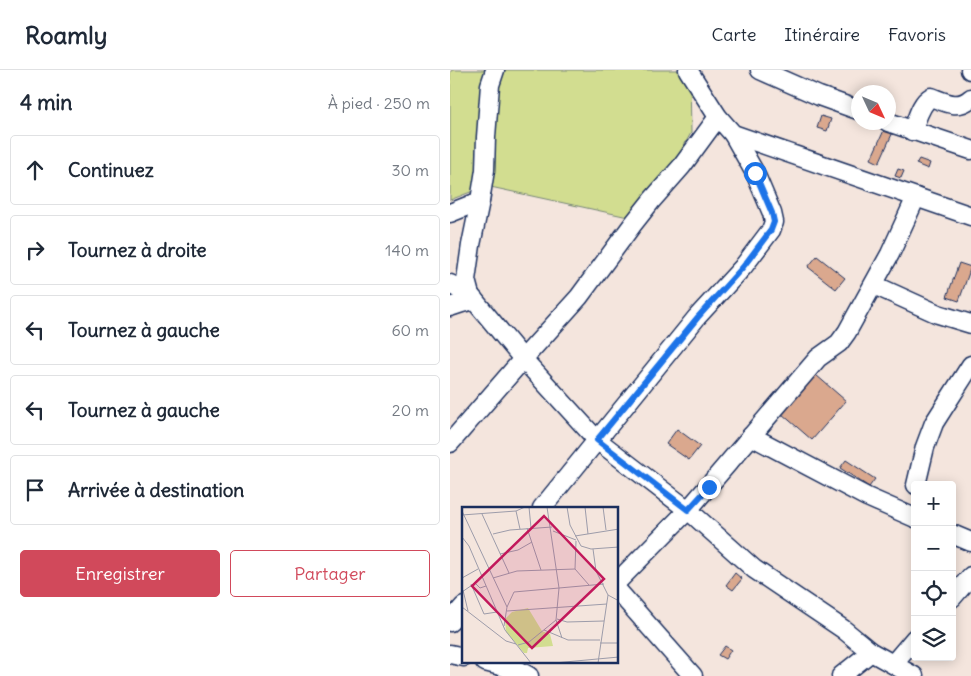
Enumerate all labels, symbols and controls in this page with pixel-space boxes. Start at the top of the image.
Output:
text: Roamly [25,20,107,50]
text: Carte [711,23,756,46]
text: Itinéraire [784,23,860,46]
text: Favoris [888,23,946,46]
north arrow [851,85,896,130]
text: 4 min [20,89,72,116]
text: À pied · 250 m [328,93,430,113]
icon: ahead [21,156,49,184]
text: Continuez [68,158,154,182]
text: 30 m [392,160,429,180]
route start [744,162,767,185]
icon: right [21,236,49,264]
text: Tournez à droite [68,238,207,262]
text: 140 m [385,240,429,260]
icon: left [21,316,49,344]
text: Tournez à gauche [68,318,220,342]
text: 60 m [391,320,429,340]
icon: left [21,396,49,424]
text: Tournez à gauche [68,398,220,422]
text: 20 m [392,400,429,420]
icon: arrive [21,476,49,504]
route end [698,476,721,499]
text: Arrivée à destination [68,478,244,502]
map controls [911,481,956,661]
button: + [911,481,956,526]
inset map [462,507,619,664]
button: − [911,526,956,571]
button: Enregistrer [20,550,220,597]
button: Partager [230,550,430,597]
button: locate [911,571,956,616]
button: layers [911,616,956,661]

